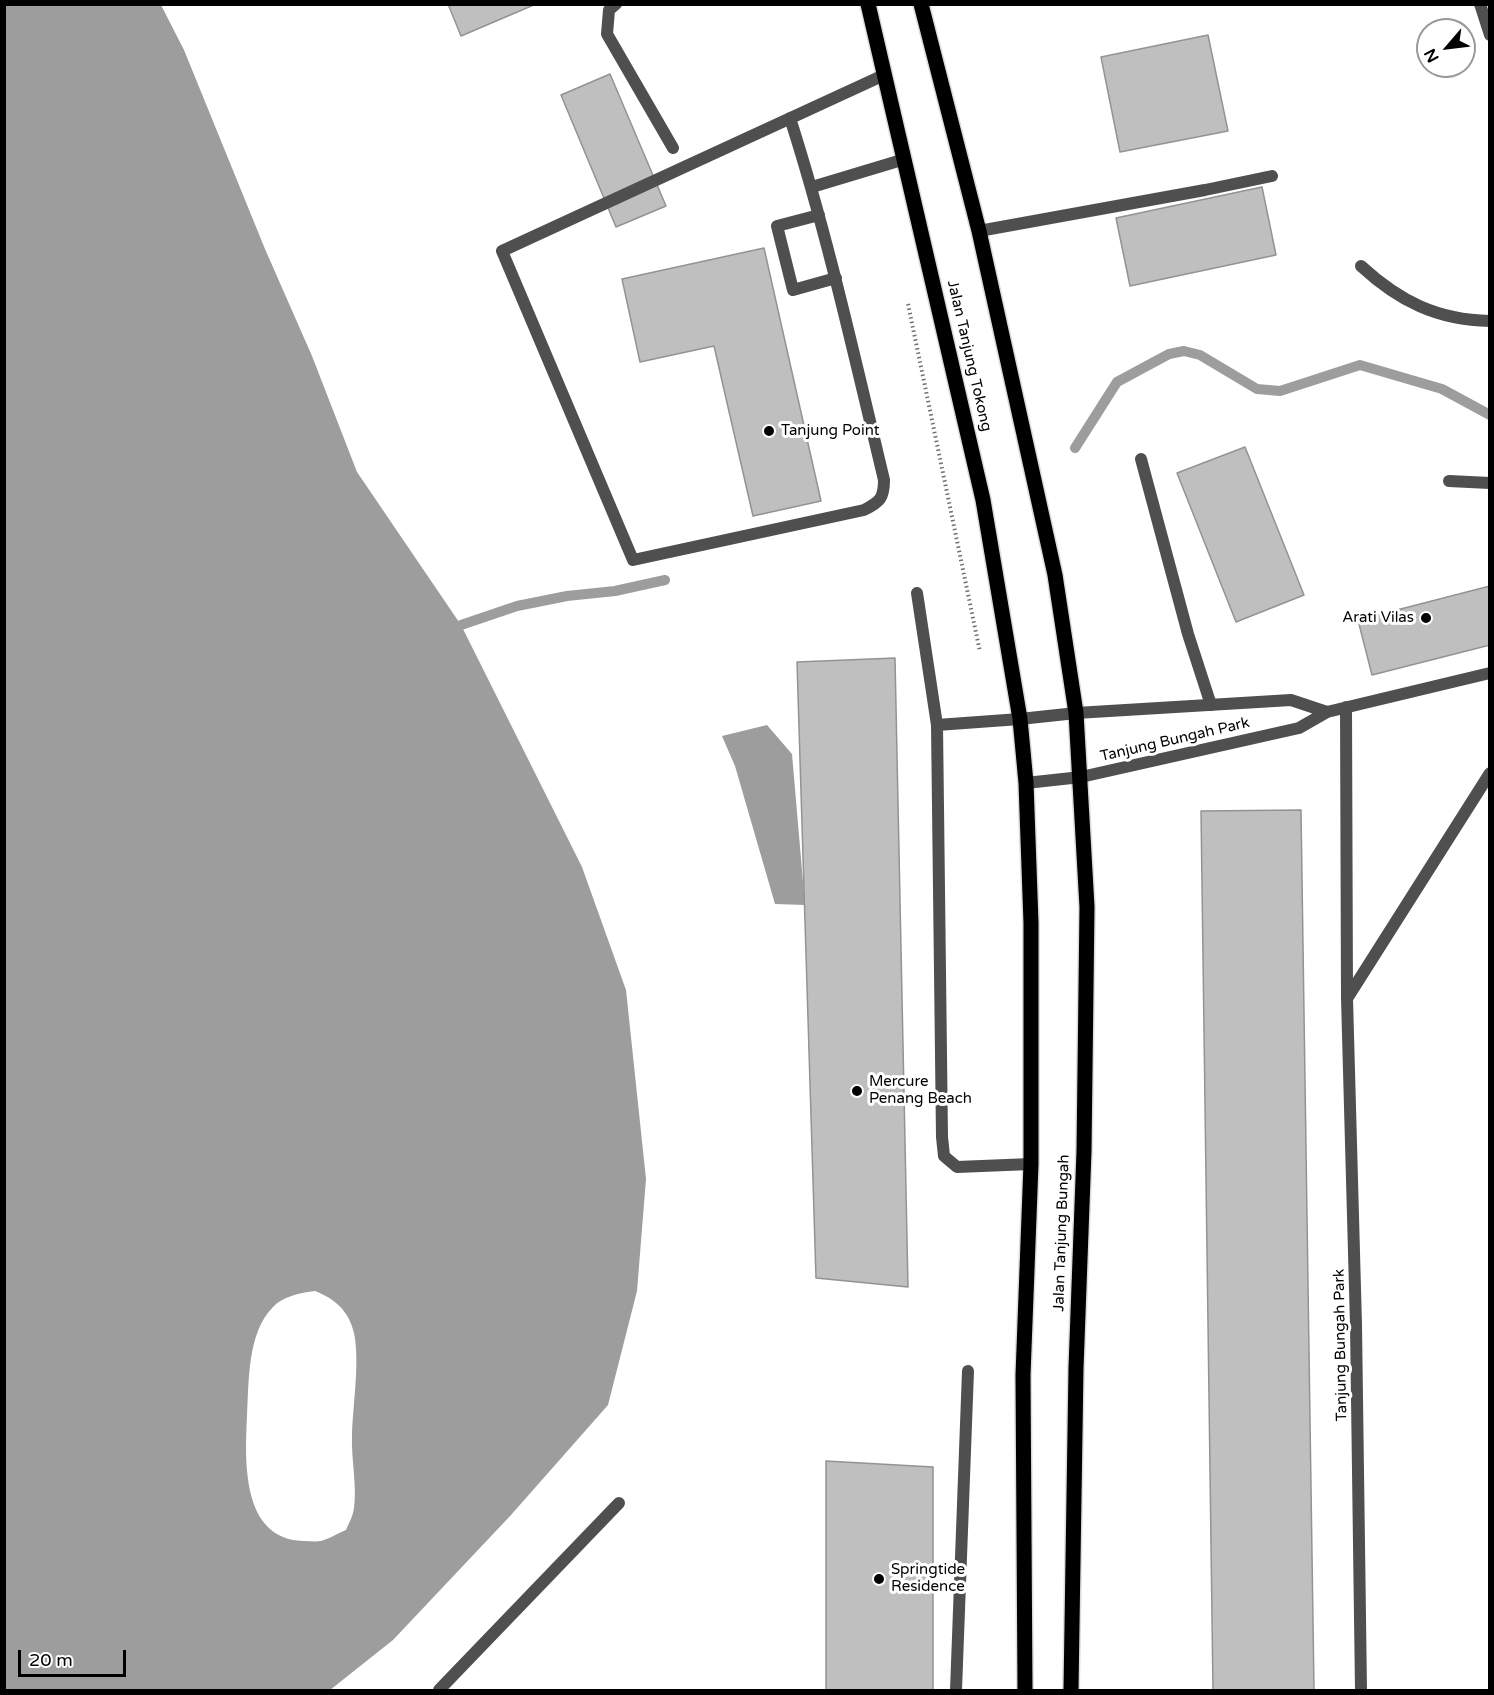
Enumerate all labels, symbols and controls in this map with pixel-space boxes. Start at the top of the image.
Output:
north arrow [1416,18,1476,78]
text: N [1420,45,1444,66]
street label: Jalan Tanjung Tokong [943,279,995,433]
place label: Tanjung Point [781,422,879,440]
marker: Tanjung Point [762,424,776,438]
place label: Arati Vilas [1342,609,1414,627]
marker: Arati Vilas [1419,611,1433,625]
street label: Tanjung Bungah Park [1099,714,1251,766]
place label: Mercure Penang Beach [869,1073,972,1108]
marker: Mercure Penang Beach [850,1084,864,1098]
street label: Jalan Tanjung Bungah [1050,1154,1074,1312]
street label: Tanjung Bungah Park [1331,1269,1351,1421]
place label: Springtide Residence [891,1561,965,1596]
marker: Springtide Residence [872,1572,886,1586]
scale bar [21,1638,129,1676]
text: 20 m [29,1649,73,1671]

